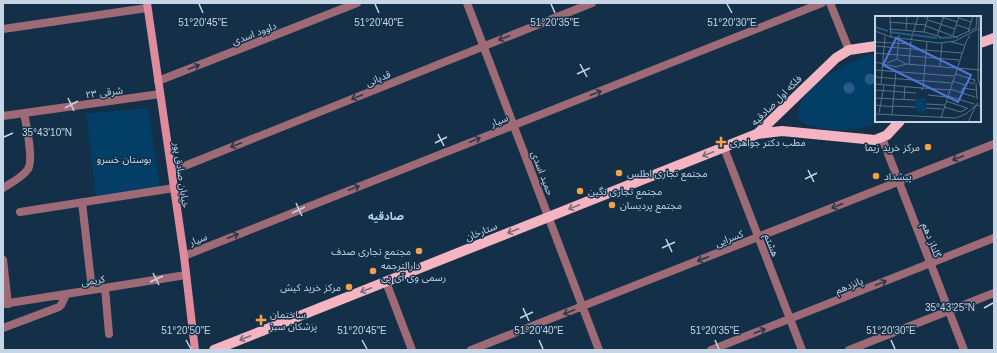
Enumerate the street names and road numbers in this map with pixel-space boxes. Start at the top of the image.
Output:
street label: داوود اسدی [230,20,279,48]
street label: قدیانی [364,68,393,88]
street label: فلکه اول صادقیه [749,73,805,128]
street label: ۲۳ شرقی [85,84,124,102]
street label: سیار [488,112,510,130]
street label: خیابان صادق پور [170,140,192,209]
street label: حمید اسدی [529,149,556,197]
street label: ستارخان [464,220,499,244]
street label: گلناز دهم [918,221,943,261]
street label: کسرایی [714,228,746,250]
street label: سیار [187,231,209,249]
street label: هشتم [760,232,781,259]
street label: کریمی [80,273,107,289]
street label: پانزدهم [834,275,865,298]

